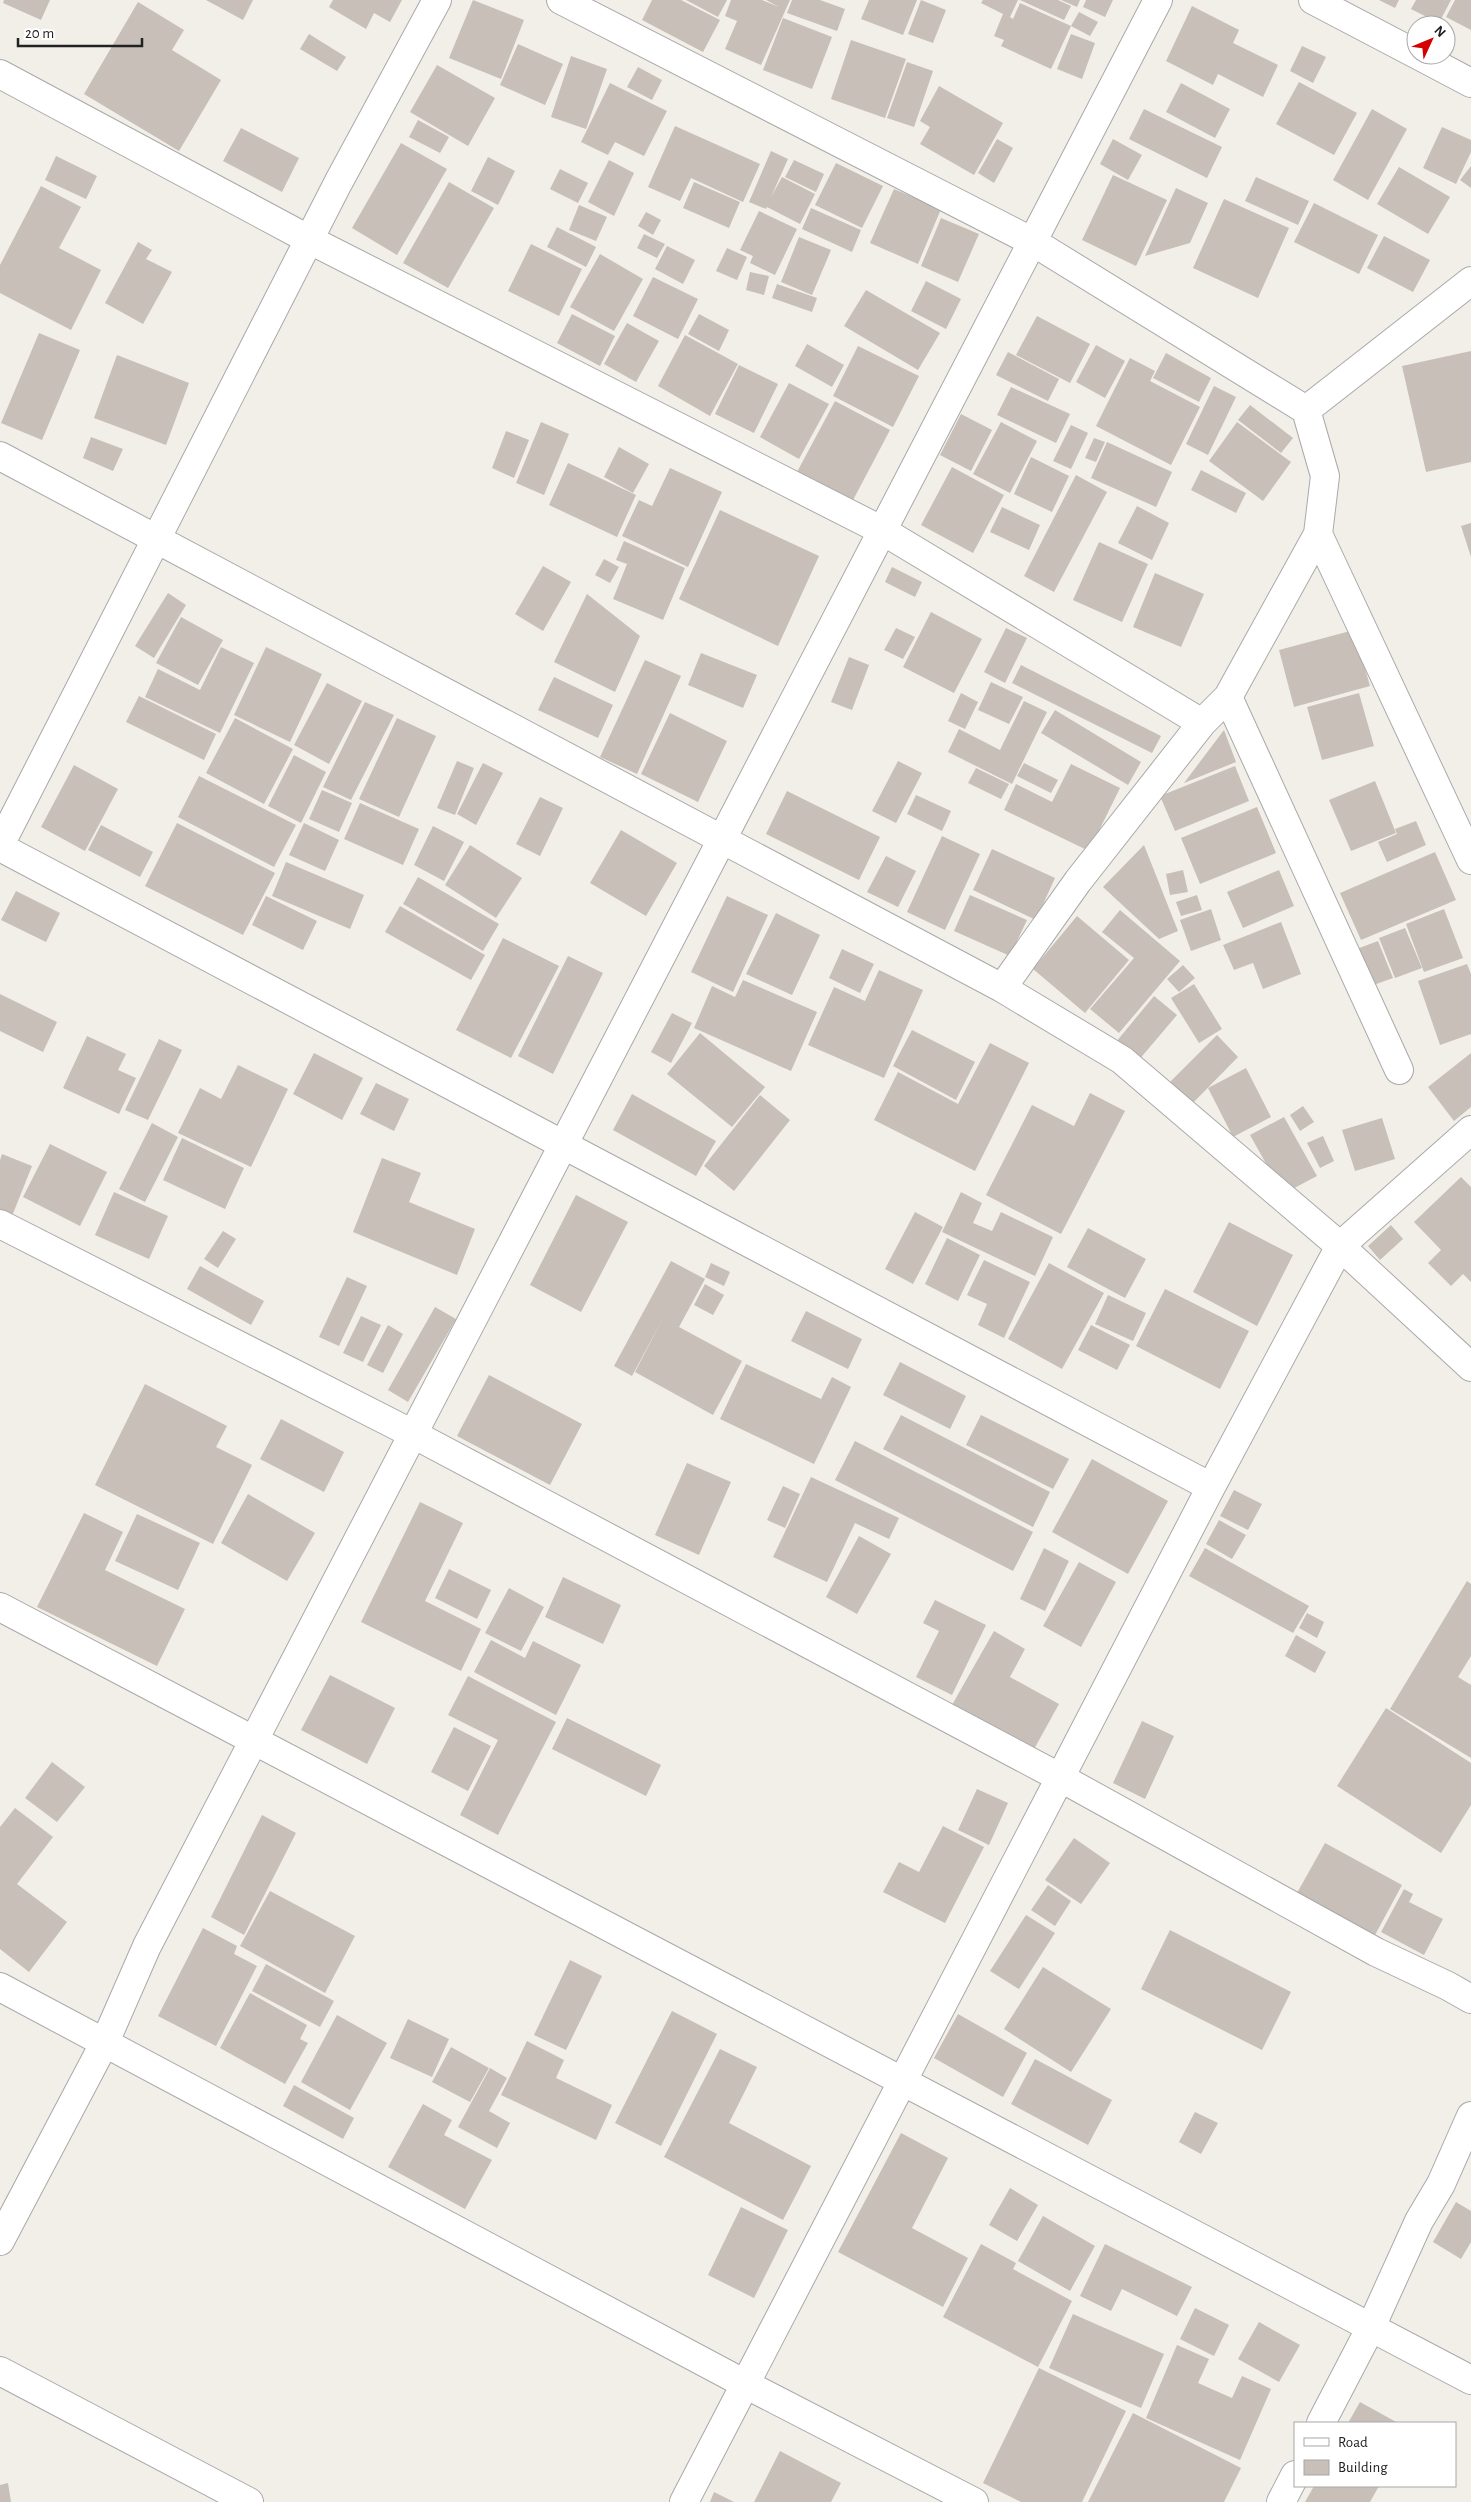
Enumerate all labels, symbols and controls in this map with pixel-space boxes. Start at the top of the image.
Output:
scale bar [18,15,141,47]
north arrow [1406,15,1456,65]
text: N [1431,23,1448,40]
text: 20 m [25,26,54,41]
legend [1294,2422,1456,2487]
text: Road [1338,2435,1368,2450]
text: Building [1338,2460,1388,2475]

